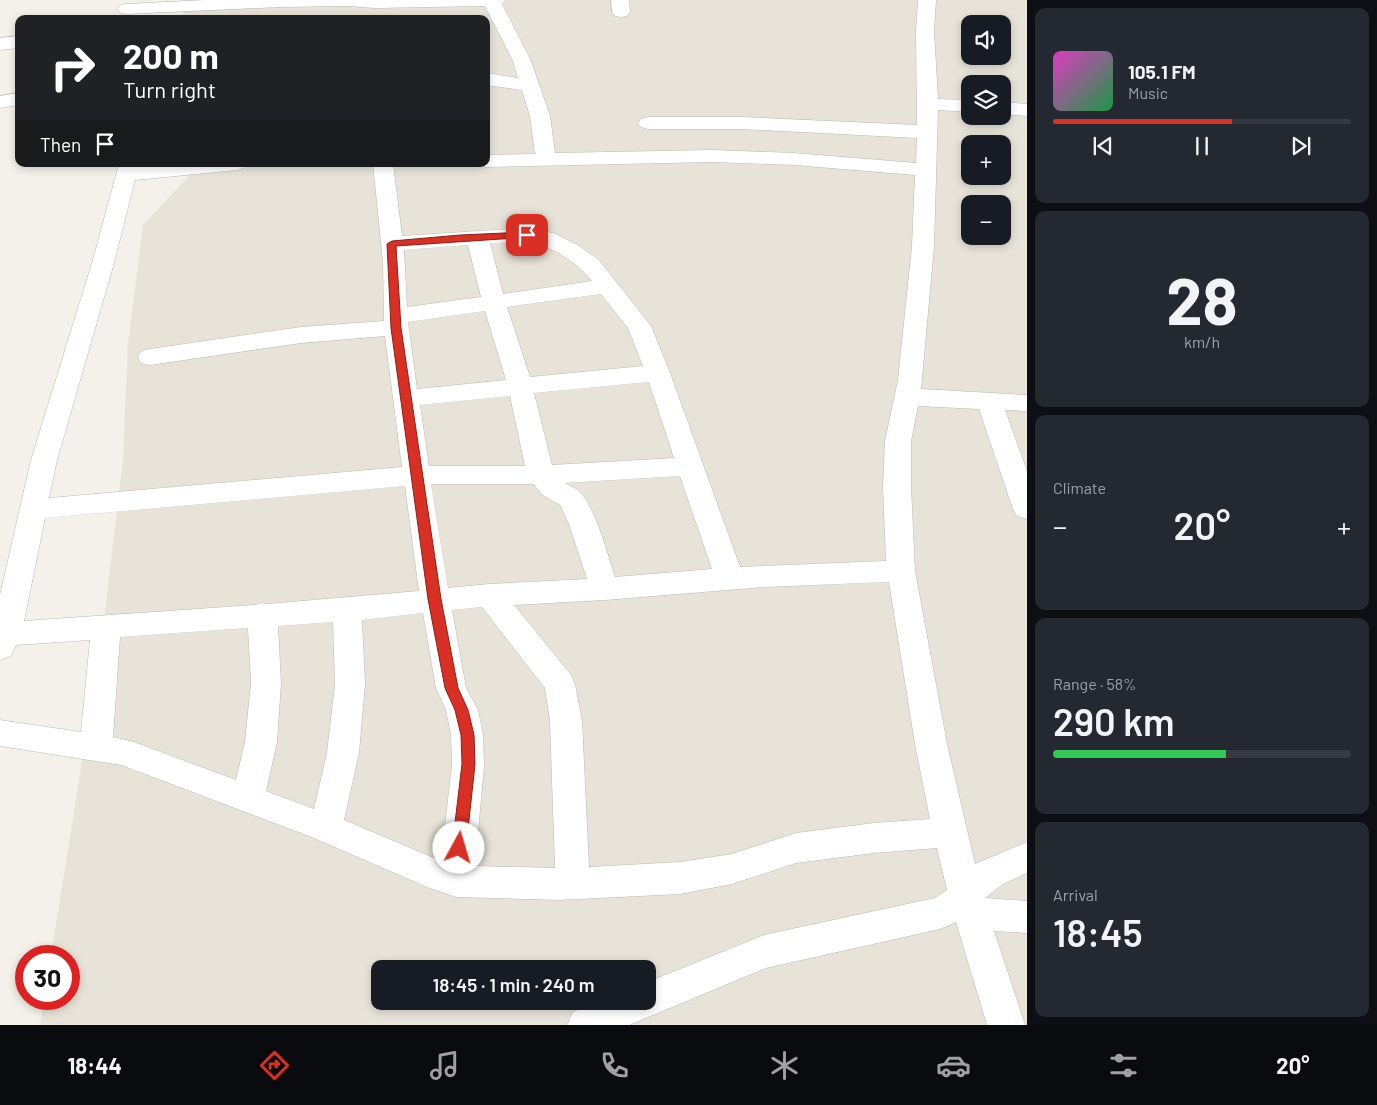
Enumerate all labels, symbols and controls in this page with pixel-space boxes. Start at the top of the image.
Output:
map controls [961,15,1011,245]
button: sound [961,15,1011,65]
text: 200 m [123,34,219,76]
icon: right [40,35,105,100]
text: 105.1 FM [1128,60,1196,83]
button: layers [961,75,1011,125]
text: Turn right [123,76,216,102]
text: Music [1128,83,1168,102]
icon: arrive [91,130,119,158]
icon: previous [1089,132,1117,160]
icon: pause [1188,132,1216,160]
icon: next [1287,132,1315,160]
text: Then [40,133,81,156]
button: + [961,135,1011,185]
button: − [961,195,1011,245]
pin [506,214,548,256]
icon: arrive [513,221,541,249]
text: 28 [1166,260,1238,338]
text: km/h [1184,332,1220,351]
text: Climate [1053,478,1106,497]
text: 20° [1174,502,1230,548]
text: − [1053,509,1067,543]
text: + [1337,509,1351,543]
text: Range · 58% [1053,674,1137,693]
text: 290 km [1053,698,1175,744]
position arrow [432,821,484,873]
text: Arrival [1053,885,1098,904]
text: 18:45 [1053,909,1143,955]
speed limit sign: 30 [15,945,80,1010]
text: 18:45 · 1 min · 240 m [433,973,594,996]
icon: directions [257,1048,292,1083]
icon: music [427,1048,462,1083]
icon: phone [597,1048,632,1083]
icon: climate [767,1048,802,1083]
icon: car [936,1048,971,1083]
icon: filters [1106,1048,1141,1083]
text: 18:44 [67,1052,122,1078]
text: 20° [1276,1052,1310,1078]

